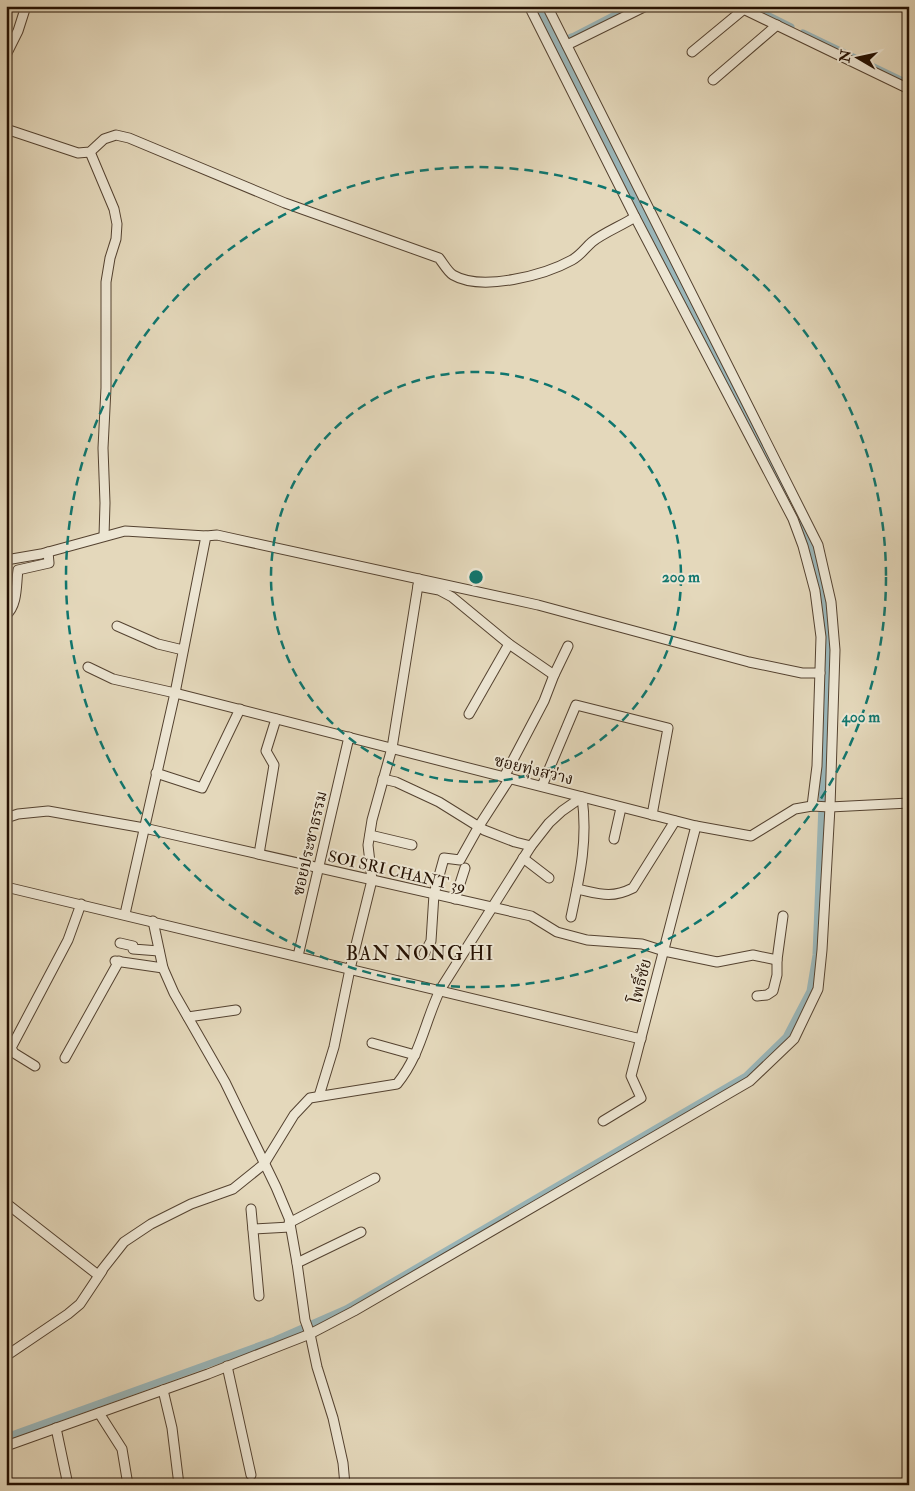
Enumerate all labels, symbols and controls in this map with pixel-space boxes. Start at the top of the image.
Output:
north arrow [832,32,882,82]
text: N [836,48,855,65]
centre of rings [467,568,485,586]
text: 200 m [662,568,700,587]
text: 400 m [841,708,880,727]
street label: ซอยทุ่งสว่าง [492,750,575,790]
street label: ซอยประชาธรรม [288,789,332,898]
street label: SOI SRI CHANT 39 [326,846,468,898]
district label: BAN NONG HI [346,942,494,966]
street label: โพธิ์ชัย [624,956,656,1007]

